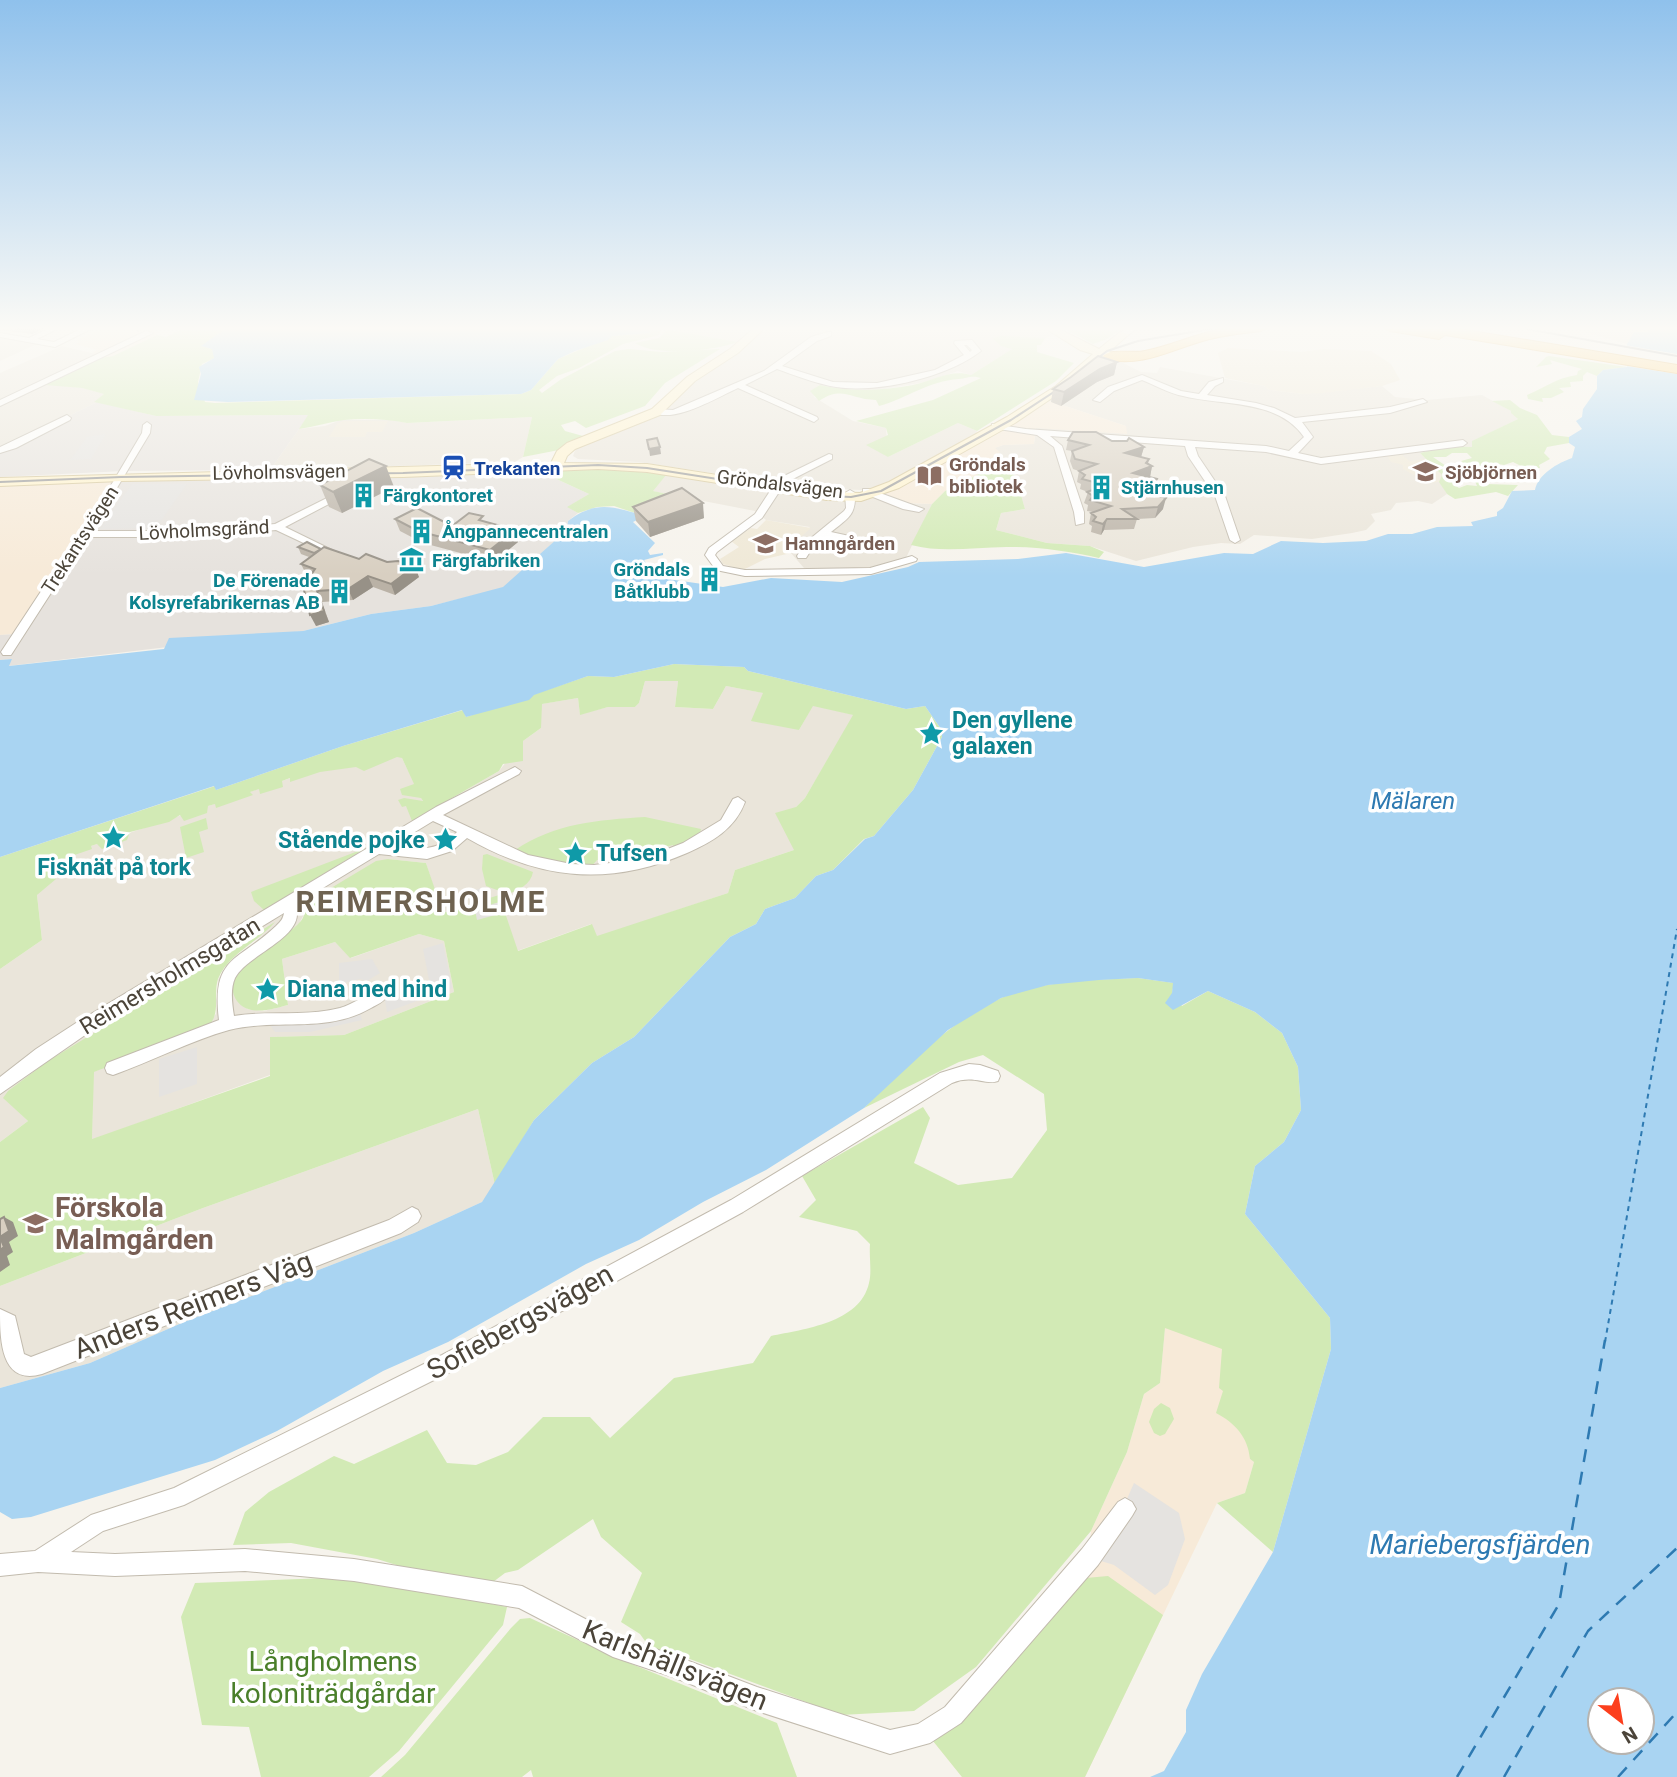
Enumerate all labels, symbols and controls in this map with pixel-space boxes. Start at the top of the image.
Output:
place label: Gröndals bibliotek [949,453,1026,498]
station icon: Trekanten [440,454,468,482]
place label: Trekanten [474,457,561,480]
school or university icon: Sjöbjörnen [1411,458,1439,486]
street label: Lövholmsvägen [212,459,346,485]
library icon: Gröndals bibliotek [915,461,943,489]
place label: Sjöbjörnen [1445,461,1537,484]
street label: Gröndalsvägen [716,465,844,503]
building icon: Stjärnhusen [1087,473,1115,501]
place label: Stjärnhusen [1121,476,1224,499]
building icon: Färgkontoret [349,481,377,509]
street label: Trekantsvägen [37,482,123,598]
place label: Färgkontoret [383,484,493,507]
street label: Lövholmsgränd [138,515,270,545]
building icon: Ångpannecentralen [408,517,436,545]
place label: Ångpannecentralen [442,520,608,543]
school or university icon: Hamngården [751,529,779,557]
place label: Hamngården [785,532,895,555]
museum icon: Färgfabriken [398,546,426,574]
place label: Färgfabriken [432,549,540,572]
place label: Gröndals Båtklubb [613,558,690,603]
building icon: Gröndals Båtklubb [696,566,724,594]
place label: De Förenade Kolsyrefabrikernas AB [129,569,320,614]
building icon: De Förenade Kolsyrefabrikernas AB [326,577,354,605]
place label: Den gyllene galaxen [952,707,1073,760]
place icon: Den gyllene galaxen [918,719,946,747]
water label: Mälaren [1371,787,1455,815]
place icon: Fisknät på tork [100,823,128,851]
place icon: Stående pojke [431,826,459,854]
place label: Stående pojke [278,827,425,854]
place icon: Tufsen [562,839,590,867]
place label: Tufsen [596,840,668,867]
place label: Fisknät på tork [37,854,192,881]
district label: REIMERSHOLME [296,884,546,919]
street label: Reimersholmsgatan [75,911,265,1041]
place icon: Diana med hind [253,975,281,1003]
place label: Diana med hind [287,976,447,1003]
place label: Förskola Malmgården [55,1191,214,1256]
school or university icon: Förskola Malmgården [21,1209,49,1237]
street label: Anders Reimers Väg [69,1244,317,1366]
street label: Sofiebergsvägen [421,1257,619,1387]
water label: Mariebergsfjärden [1370,1528,1590,1561]
street label: Karlshällsvägen [578,1613,772,1717]
park label: Långholmens koloniträdgårdar [230,1645,436,1710]
north arrow [1586,1686,1656,1756]
text: N [1618,1722,1641,1748]

